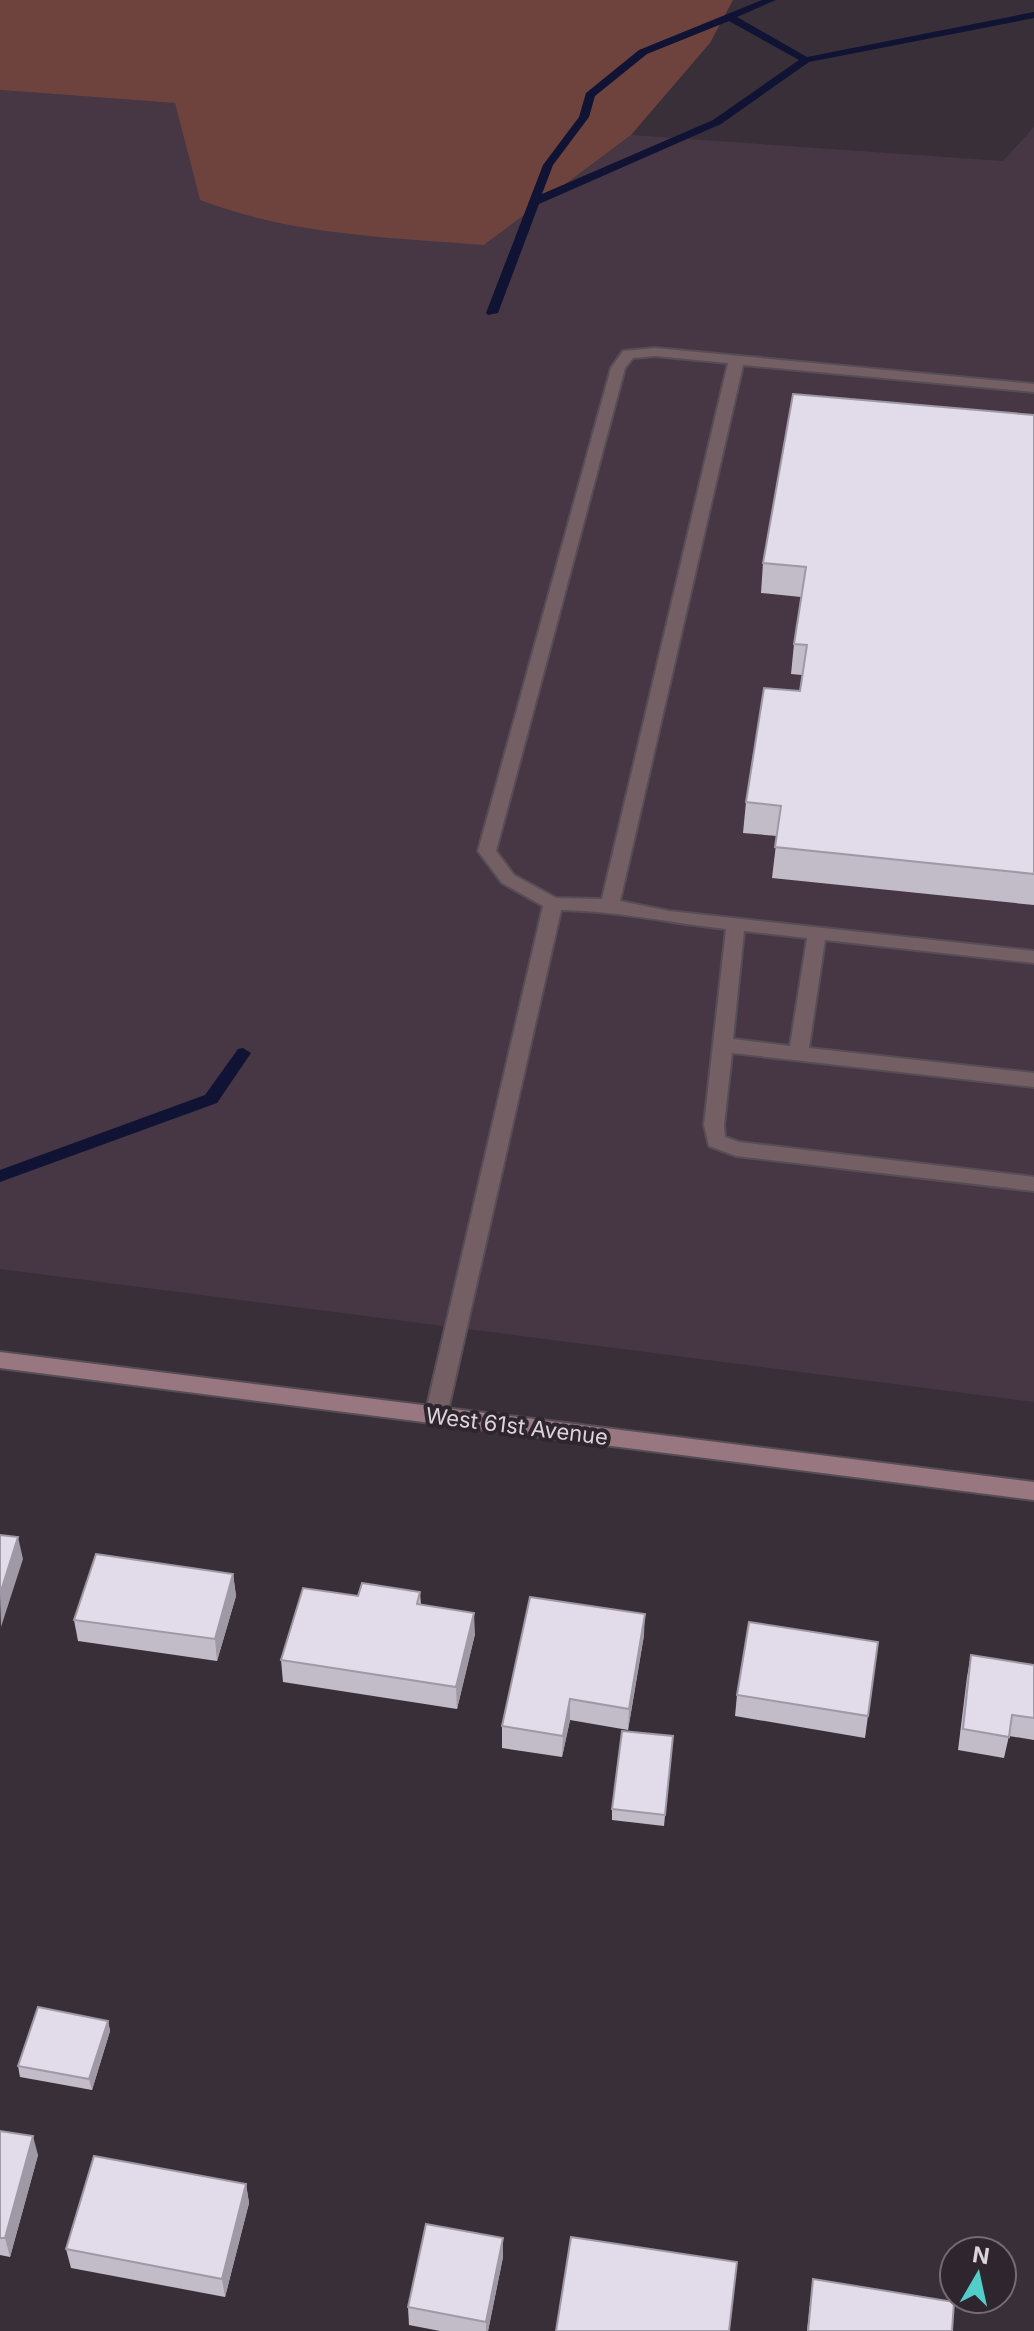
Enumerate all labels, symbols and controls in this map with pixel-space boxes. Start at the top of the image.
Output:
street label: West 61st Avenue [424,1402,610,1450]
north arrow [938,2235,1018,2315]
text: N [971,2241,991,2269]

